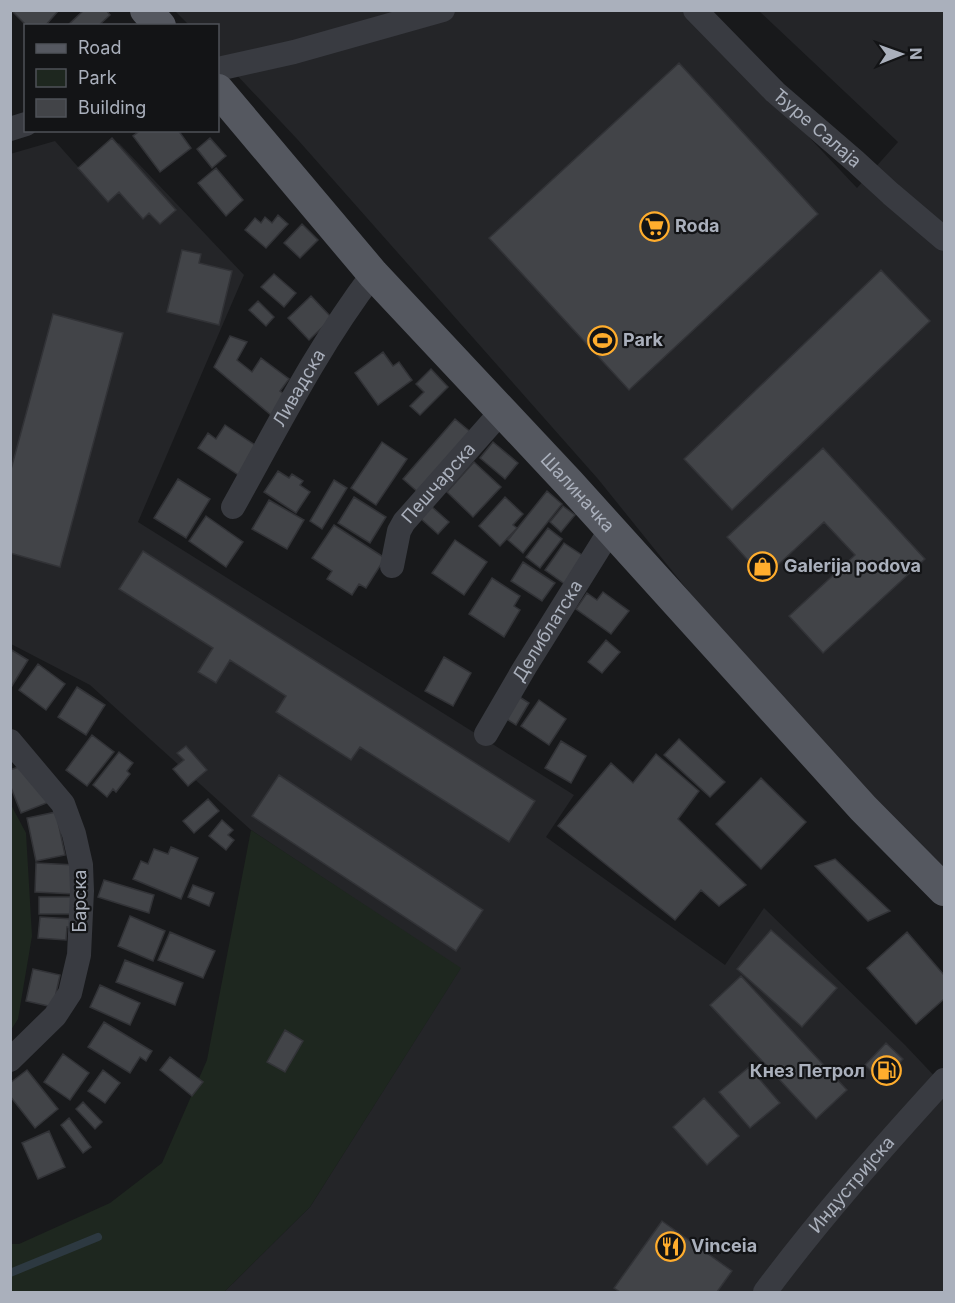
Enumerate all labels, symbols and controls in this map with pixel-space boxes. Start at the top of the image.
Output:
legend [24,24,219,132]
north arrow [871,24,931,84]
text: Road [78,37,121,58]
text: N [906,47,926,60]
text: Park [78,67,117,88]
street label: Ђуре Салаја [769,84,866,172]
text: Building [78,97,146,118]
supermarket icon: Roda [638,210,670,242]
place label: Roda [675,215,719,236]
sports icon: Park [586,324,618,356]
place label: Park [623,329,663,350]
street label: Ливадска [268,345,329,430]
street label: Пешчарска [397,438,479,527]
street label: Шалиначка [537,449,619,536]
shop icon: Galerija podova [747,550,779,582]
place label: Galerija podova [784,555,921,576]
street label: Делиблатска [508,576,587,685]
street label: Барска [69,870,90,932]
fuel station icon: Кнез Петрол [870,1055,902,1087]
place label: Кнез Петрол [750,1060,865,1081]
street label: Индустријска [804,1132,898,1237]
restaurant icon: Vinceia [654,1230,686,1262]
place label: Vinceia [691,1235,757,1256]

